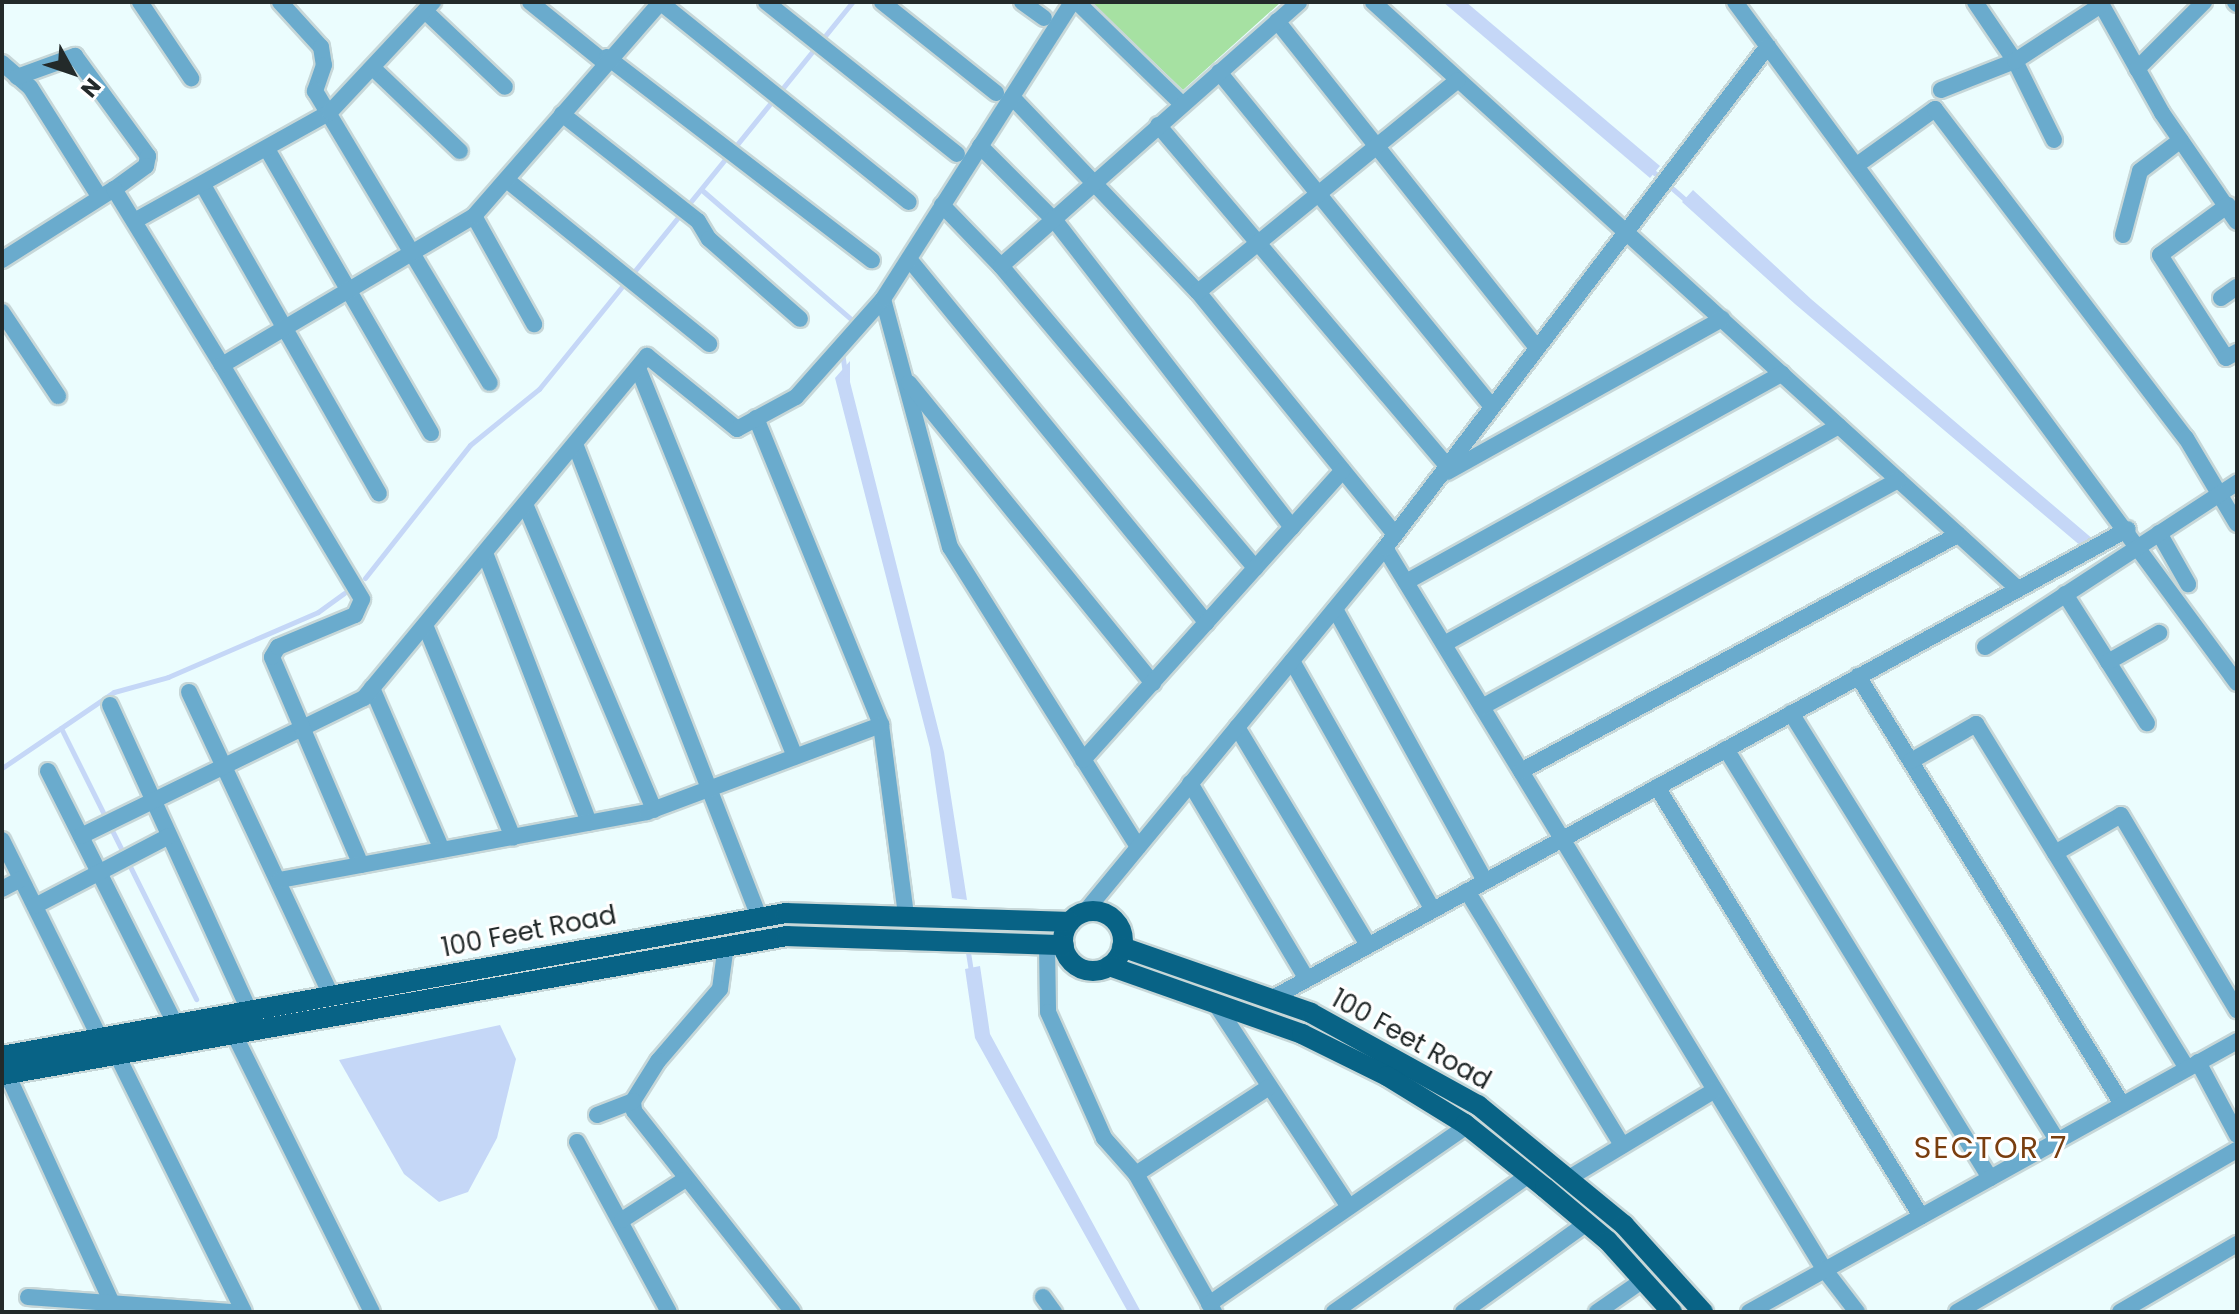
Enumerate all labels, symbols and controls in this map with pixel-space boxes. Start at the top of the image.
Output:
north arrow [32,32,112,112]
text: N [74,71,108,104]
street label: 100 Feet Road [439,900,619,964]
street label: 100 Feet Road [1326,983,1496,1097]
district label: SECTOR 7 [1914,1130,2068,1166]

